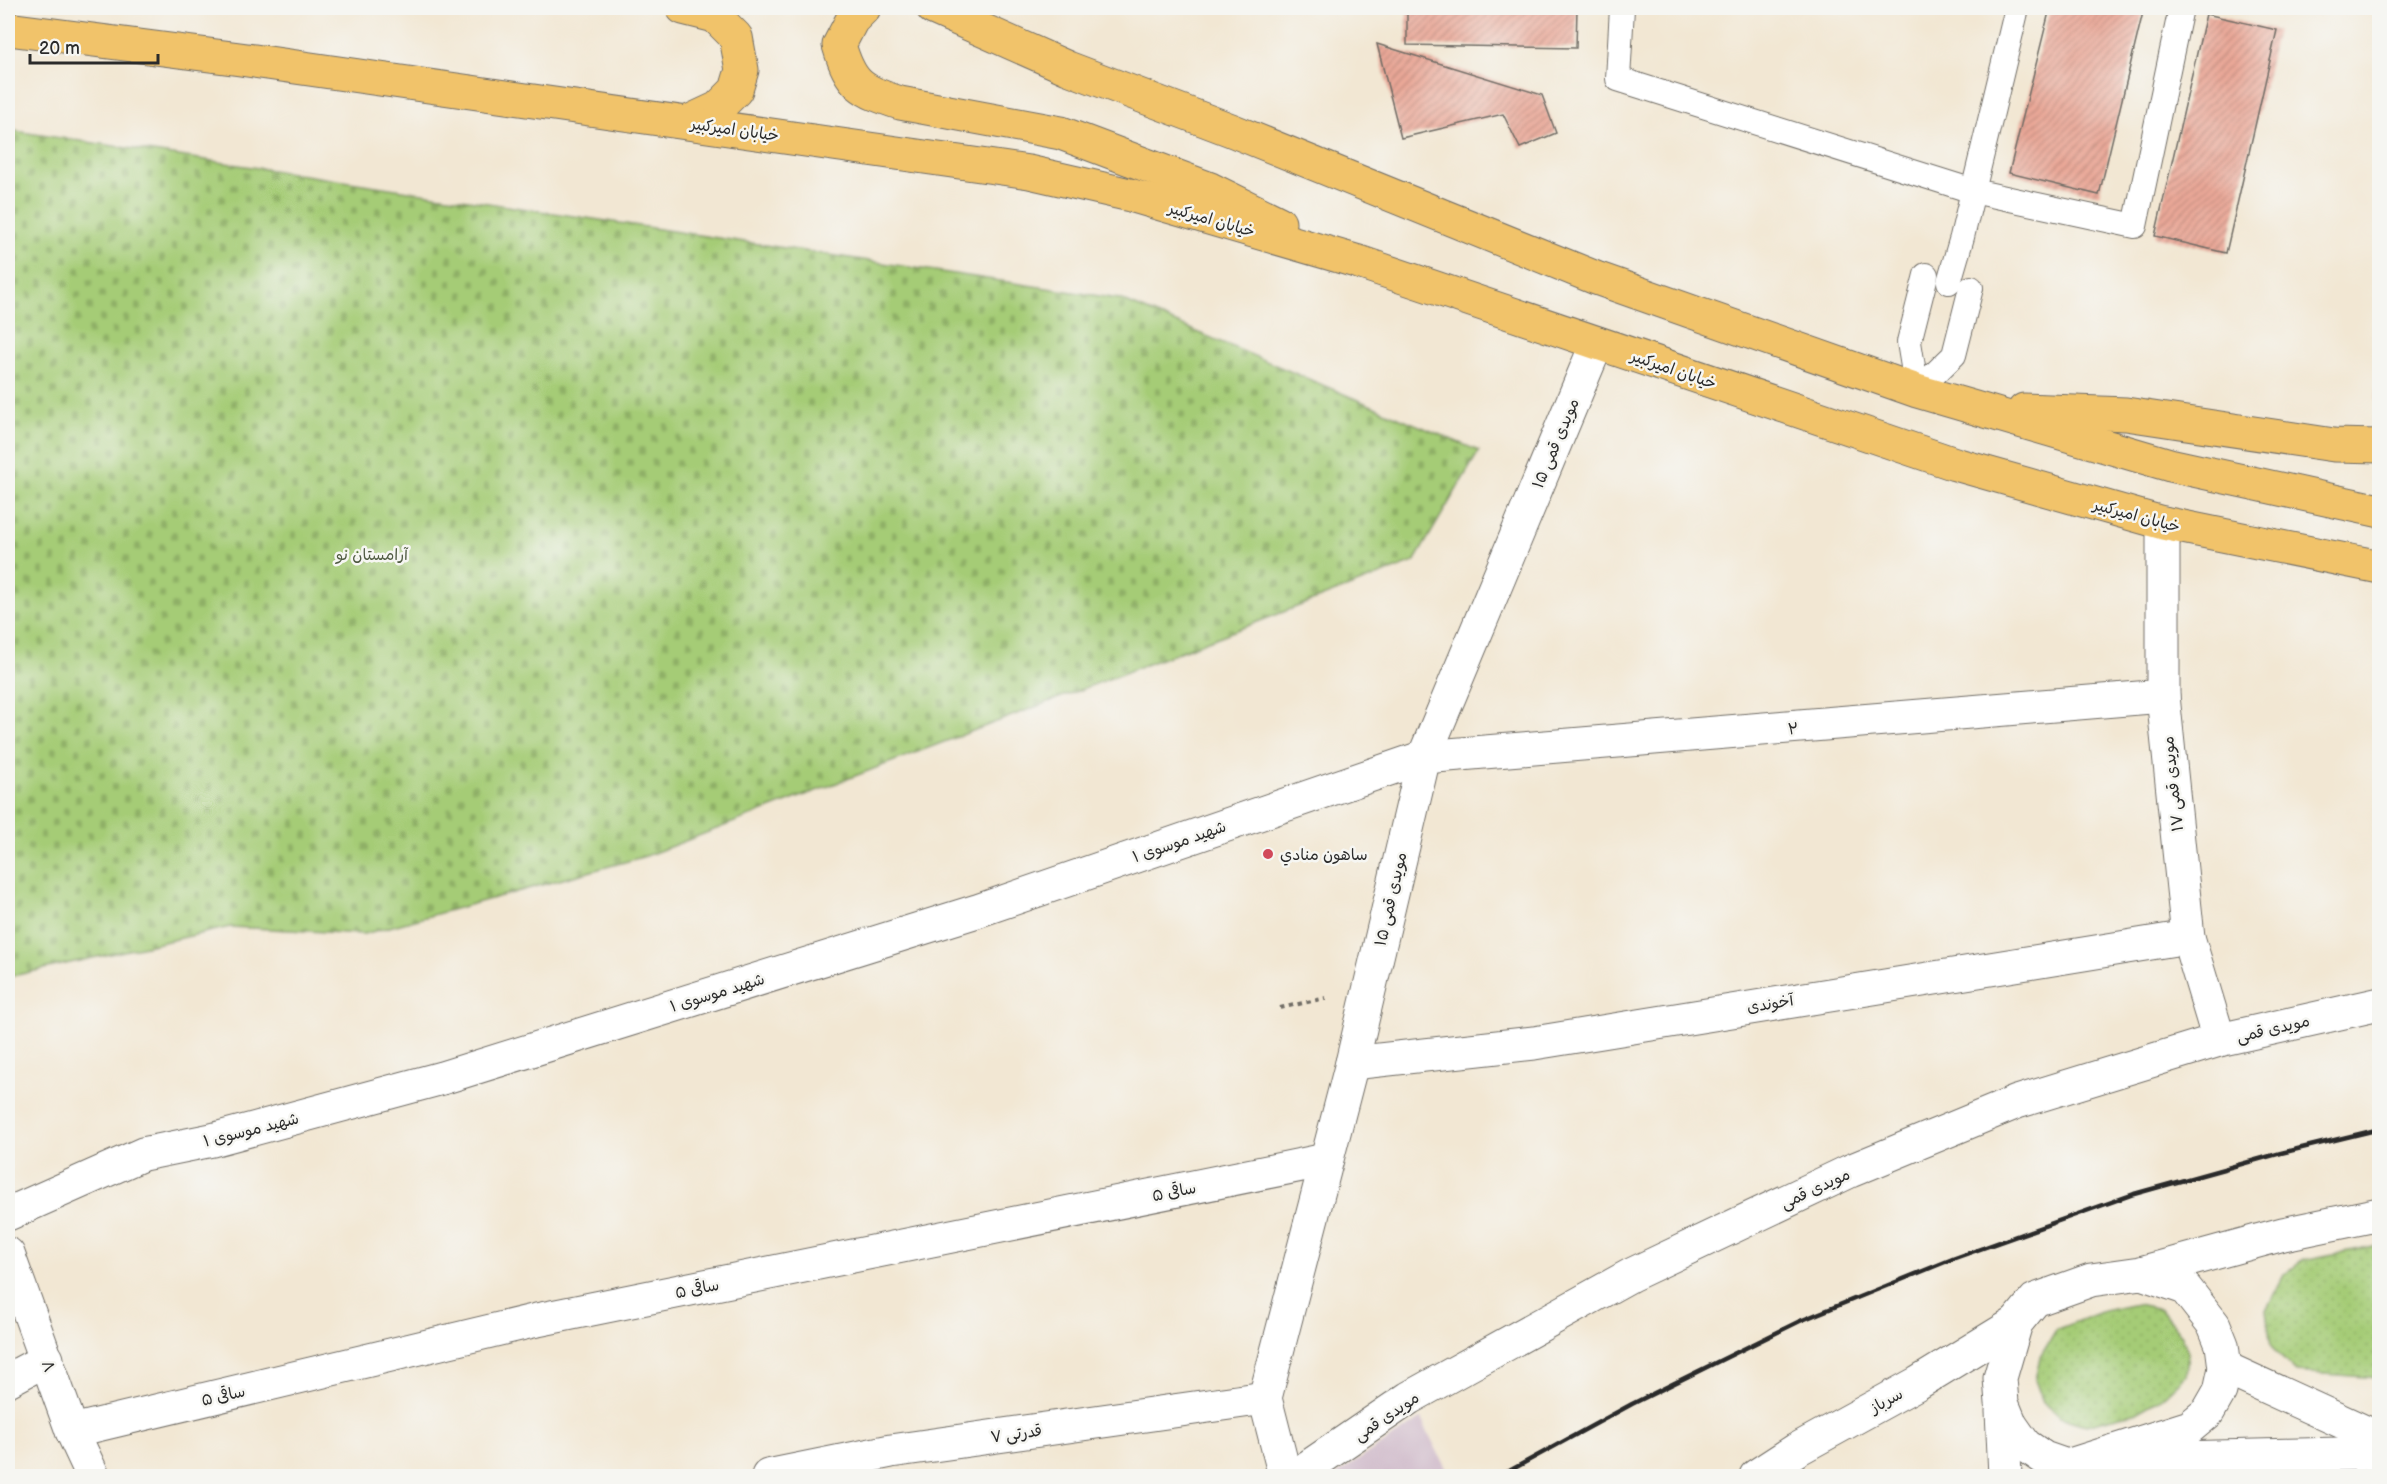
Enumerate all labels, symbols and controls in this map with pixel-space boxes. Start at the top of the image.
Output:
scale bar [30,27,158,65]
text: 20 m [39,38,80,59]
street label: خیابان امیرکبیر [688,115,780,146]
street label: خیابان امیرکبیر [1164,199,1257,242]
street label: خیابان امیرکبیر [1627,346,1719,394]
street label: مویدی قمی ۱۵ [1529,396,1584,491]
street label: خیابان امیرکبیر [2089,495,2182,537]
park label: آرامستان نو [334,546,409,565]
street label: ۲ [1787,720,1799,739]
street label: مویدی قمی ۱۷ [2159,735,2188,833]
street label: شهید موسوی ۱ [1130,818,1229,867]
place label: ساهون منادي [1280,846,1368,866]
marker: ساهون منادي [1261,847,1275,861]
street label: مویدی قمی ۱۵ [1371,851,1411,948]
street label: شهید موسوی ۱ [668,970,767,1017]
street label: آخوندی [1746,991,1796,1018]
street label: مویدی قمی [2235,1012,2312,1047]
street label: شهید موسوی ۱ [202,1109,301,1151]
street label: مویدی قمی [1778,1165,1853,1214]
street label: ساقی ۵ [1150,1177,1198,1206]
street label: ساقی ۵ [673,1274,721,1303]
street label: ۸ [37,1358,58,1375]
street label: ساقی ۵ [199,1380,247,1411]
street label: سرباز [1865,1385,1906,1419]
street label: مویدی قمی [1351,1389,1423,1446]
street label: قدرتی ۷ [989,1421,1043,1448]

